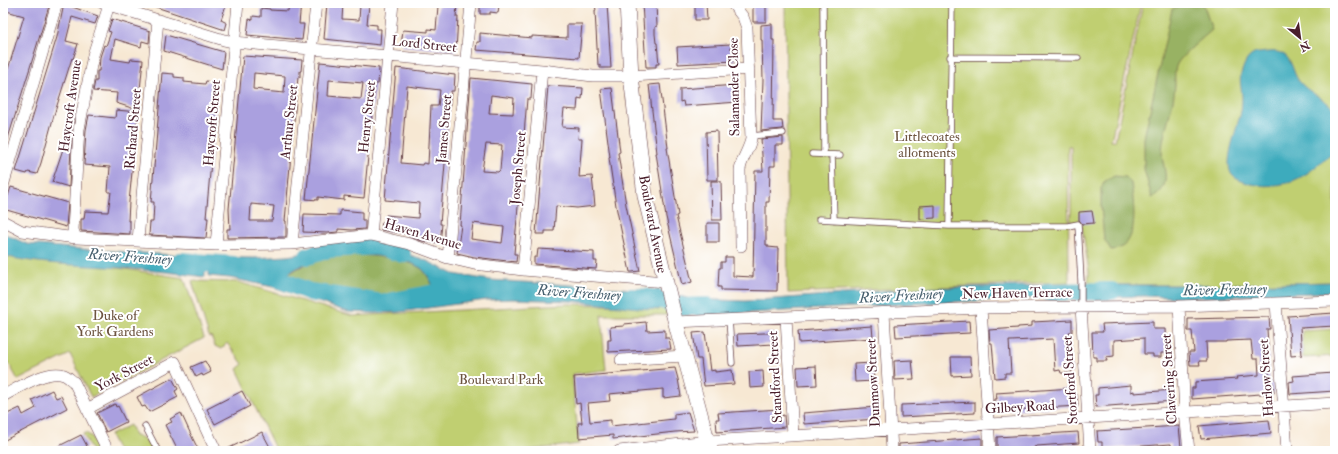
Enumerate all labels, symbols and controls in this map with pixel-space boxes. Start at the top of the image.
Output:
north arrow [1280,18,1320,58]
street label: Lord Street [390,32,458,56]
street label: Salamander Close [725,37,743,137]
text: N [1296,38,1313,55]
street label: Haycroft Avenue [55,58,86,153]
street label: Haycroft Street [200,79,225,167]
street label: Henry Street [355,80,380,154]
street label: Arthur Street [277,83,301,161]
street label: Richard Street [121,87,145,170]
street label: James Street [432,93,456,165]
park label: Littlecoates allotments [894,128,960,161]
street label: Joseph Street [506,130,531,207]
street label: Boulevard Avenue [635,173,671,275]
street label: Haven Avenue [382,215,464,253]
water label: River Freshney [86,245,173,269]
water label: River Freshney [1182,280,1268,300]
water label: River Freshney [535,281,622,305]
water label: River Freshney [858,284,944,308]
street label: New Haven Terrace [961,284,1073,302]
park label: Duke of York Gardens [76,307,154,340]
street label: Standford Street [764,330,786,423]
street label: Clavering Street [1157,333,1181,425]
street label: Stortford Street [1058,335,1082,425]
street label: Dunmow Street [862,338,884,428]
street label: Harlow Street [1255,338,1277,417]
street label: York Street [92,350,156,395]
park label: Boulevard Park [459,371,544,388]
street label: Gilbey Road [985,397,1056,418]

